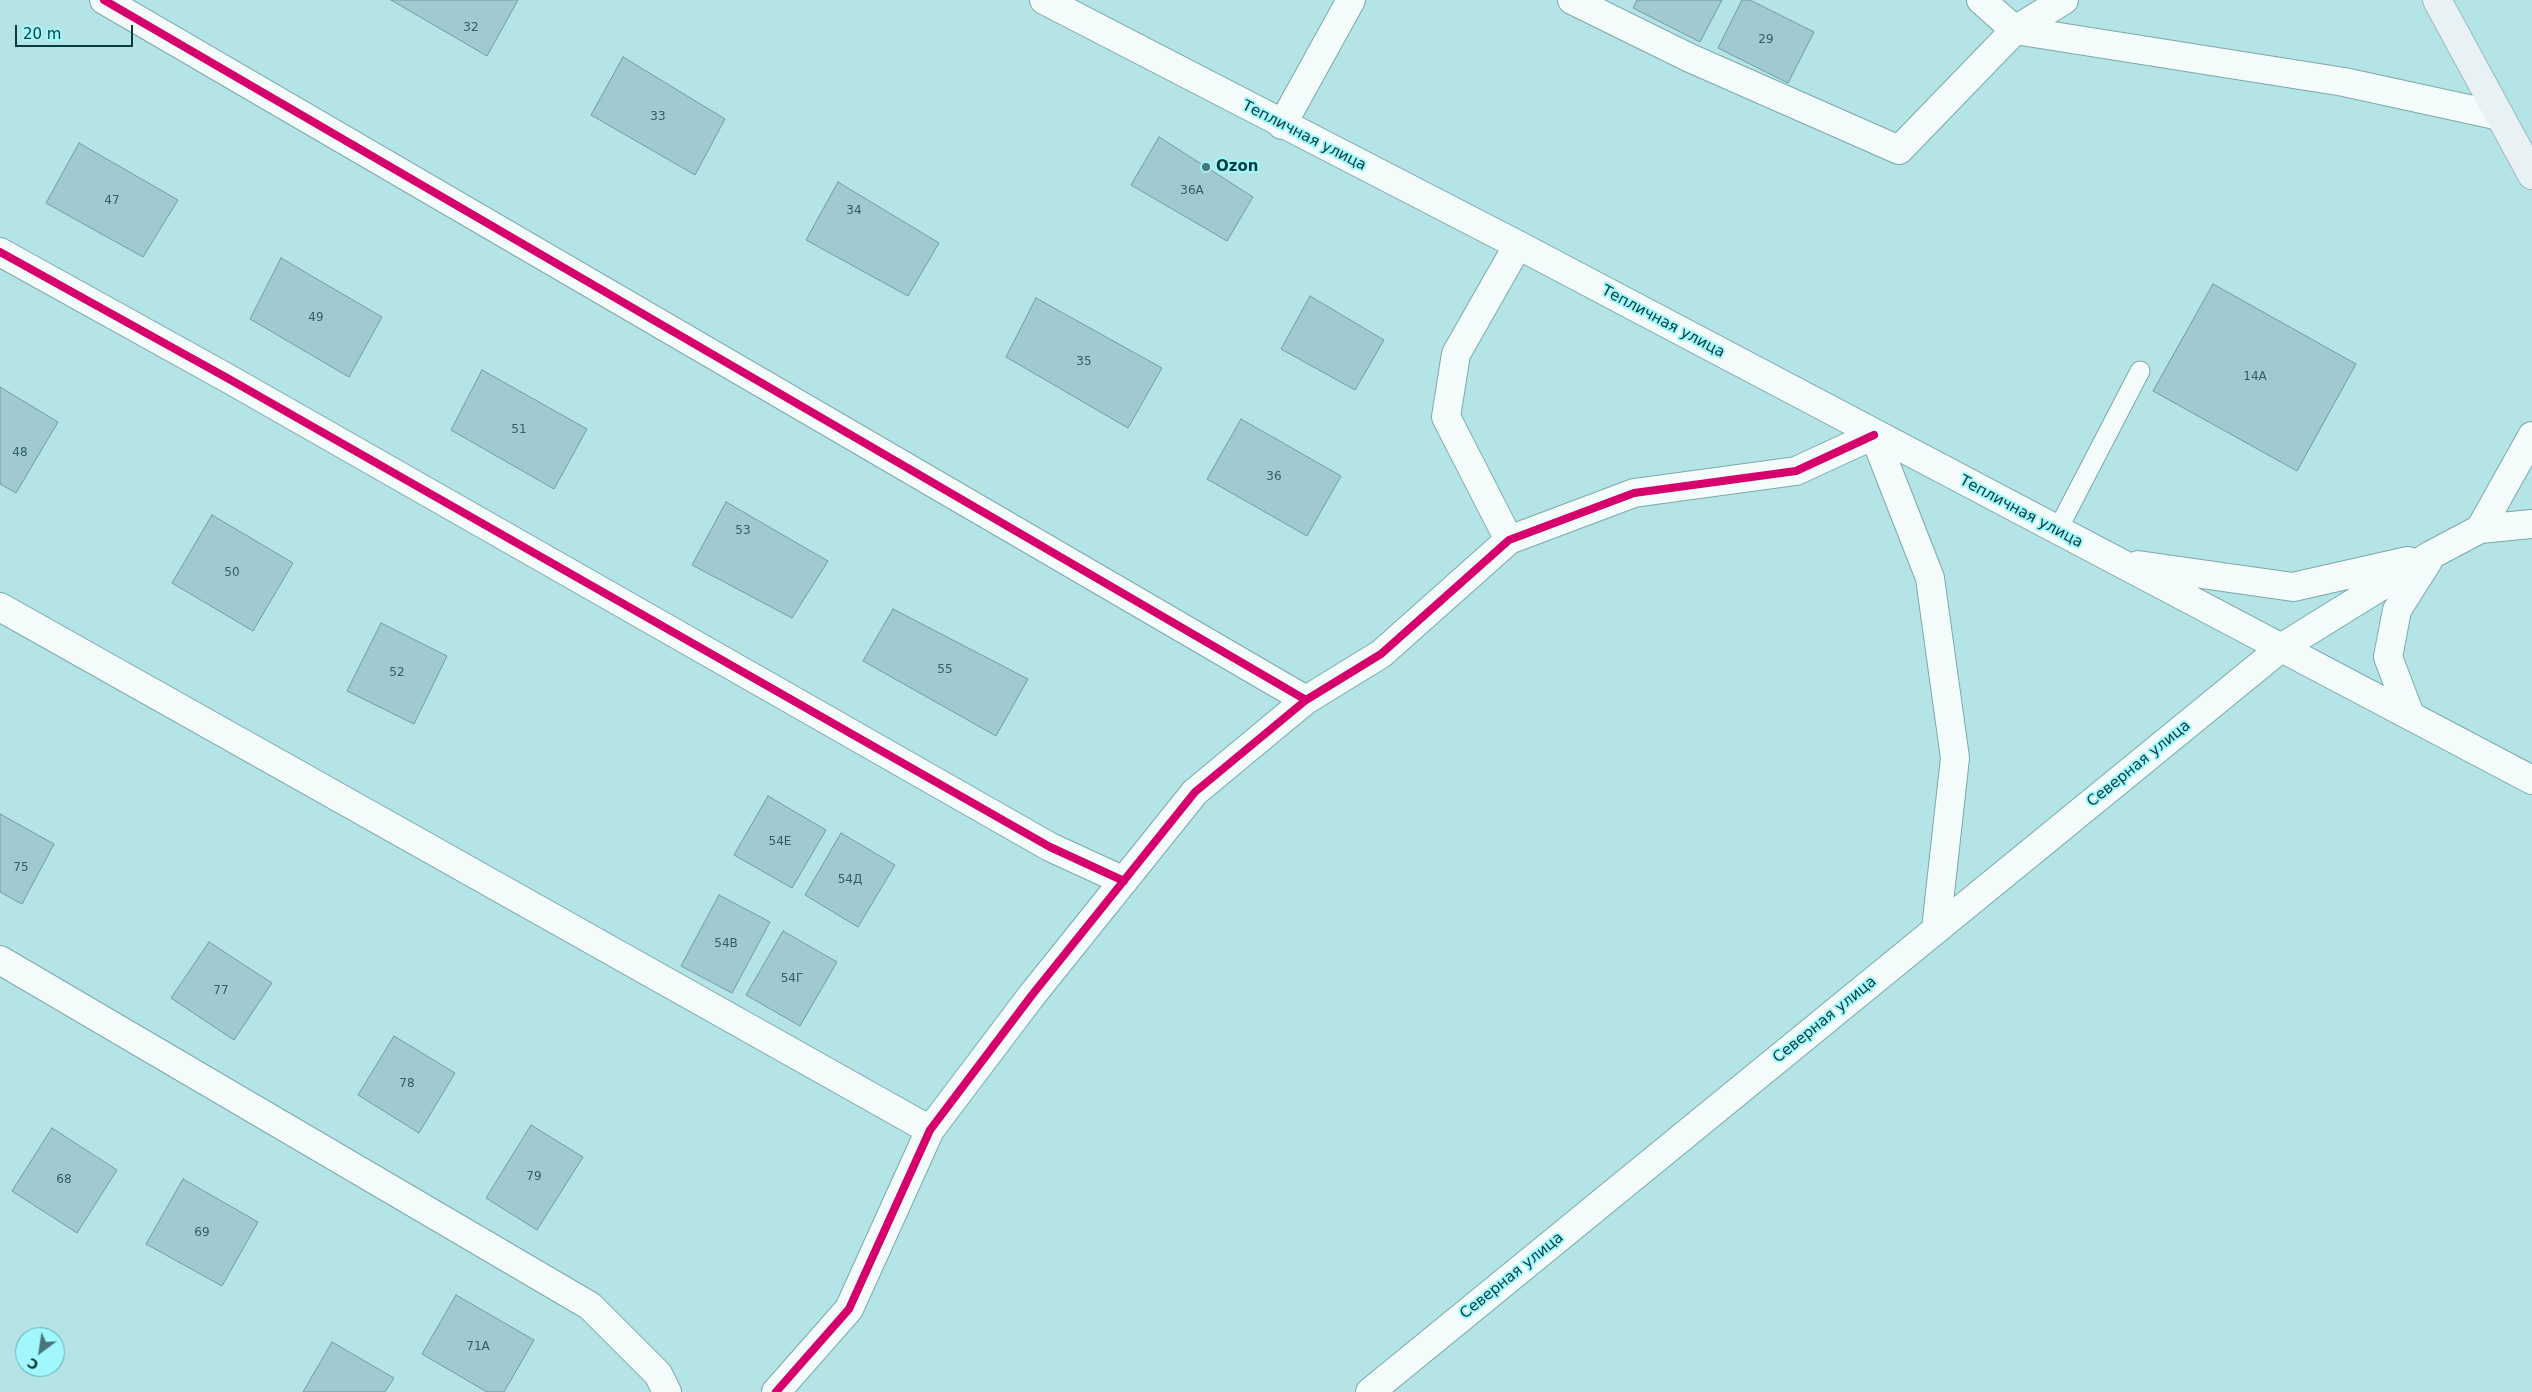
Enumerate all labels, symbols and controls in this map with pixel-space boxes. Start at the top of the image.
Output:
scale bar [18,15,135,47]
house number: 32 [463,21,479,35]
text: 20 m [23,25,61,43]
house number: 29 [1758,33,1774,47]
street label: Тепличная улица [1239,97,1369,175]
house number: 33 [650,110,666,124]
place label: Ozon [1216,158,1258,176]
marker: Ozon [1200,161,1212,173]
house number: 36А [1180,184,1204,198]
house number: 47 [104,194,120,208]
house number: 34 [846,204,862,218]
street label: Тепличная улица [1598,282,1728,362]
house number: 49 [308,311,324,325]
house number: 35 [1076,355,1092,369]
house number: 14А [2243,370,2267,384]
house number: 51 [511,423,527,437]
house number: 48 [12,446,28,460]
house number: 36 [1266,470,1282,484]
street label: Тепличная улица [1956,472,2086,552]
house number: 53 [735,524,751,538]
house number: 50 [224,566,240,580]
house number: 55 [937,663,953,677]
house number: 52 [389,666,405,680]
street label: Северная улица [2084,717,2194,811]
house number: 54Е [769,835,791,849]
house number: 75 [13,861,29,875]
house number: 54Д [838,873,862,887]
house number: 54В [714,937,738,951]
house number: 54Г [781,972,803,986]
street label: Северная улица [1770,973,1880,1067]
house number: 77 [213,984,229,998]
house number: 78 [399,1077,415,1091]
house number: 79 [526,1170,542,1184]
house number: 68 [56,1173,72,1187]
house number: 69 [194,1226,210,1240]
street label: Северная улица [1457,1229,1567,1323]
north arrow [15,1327,65,1377]
house number: 71А [466,1340,490,1354]
text: С [24,1354,41,1374]

